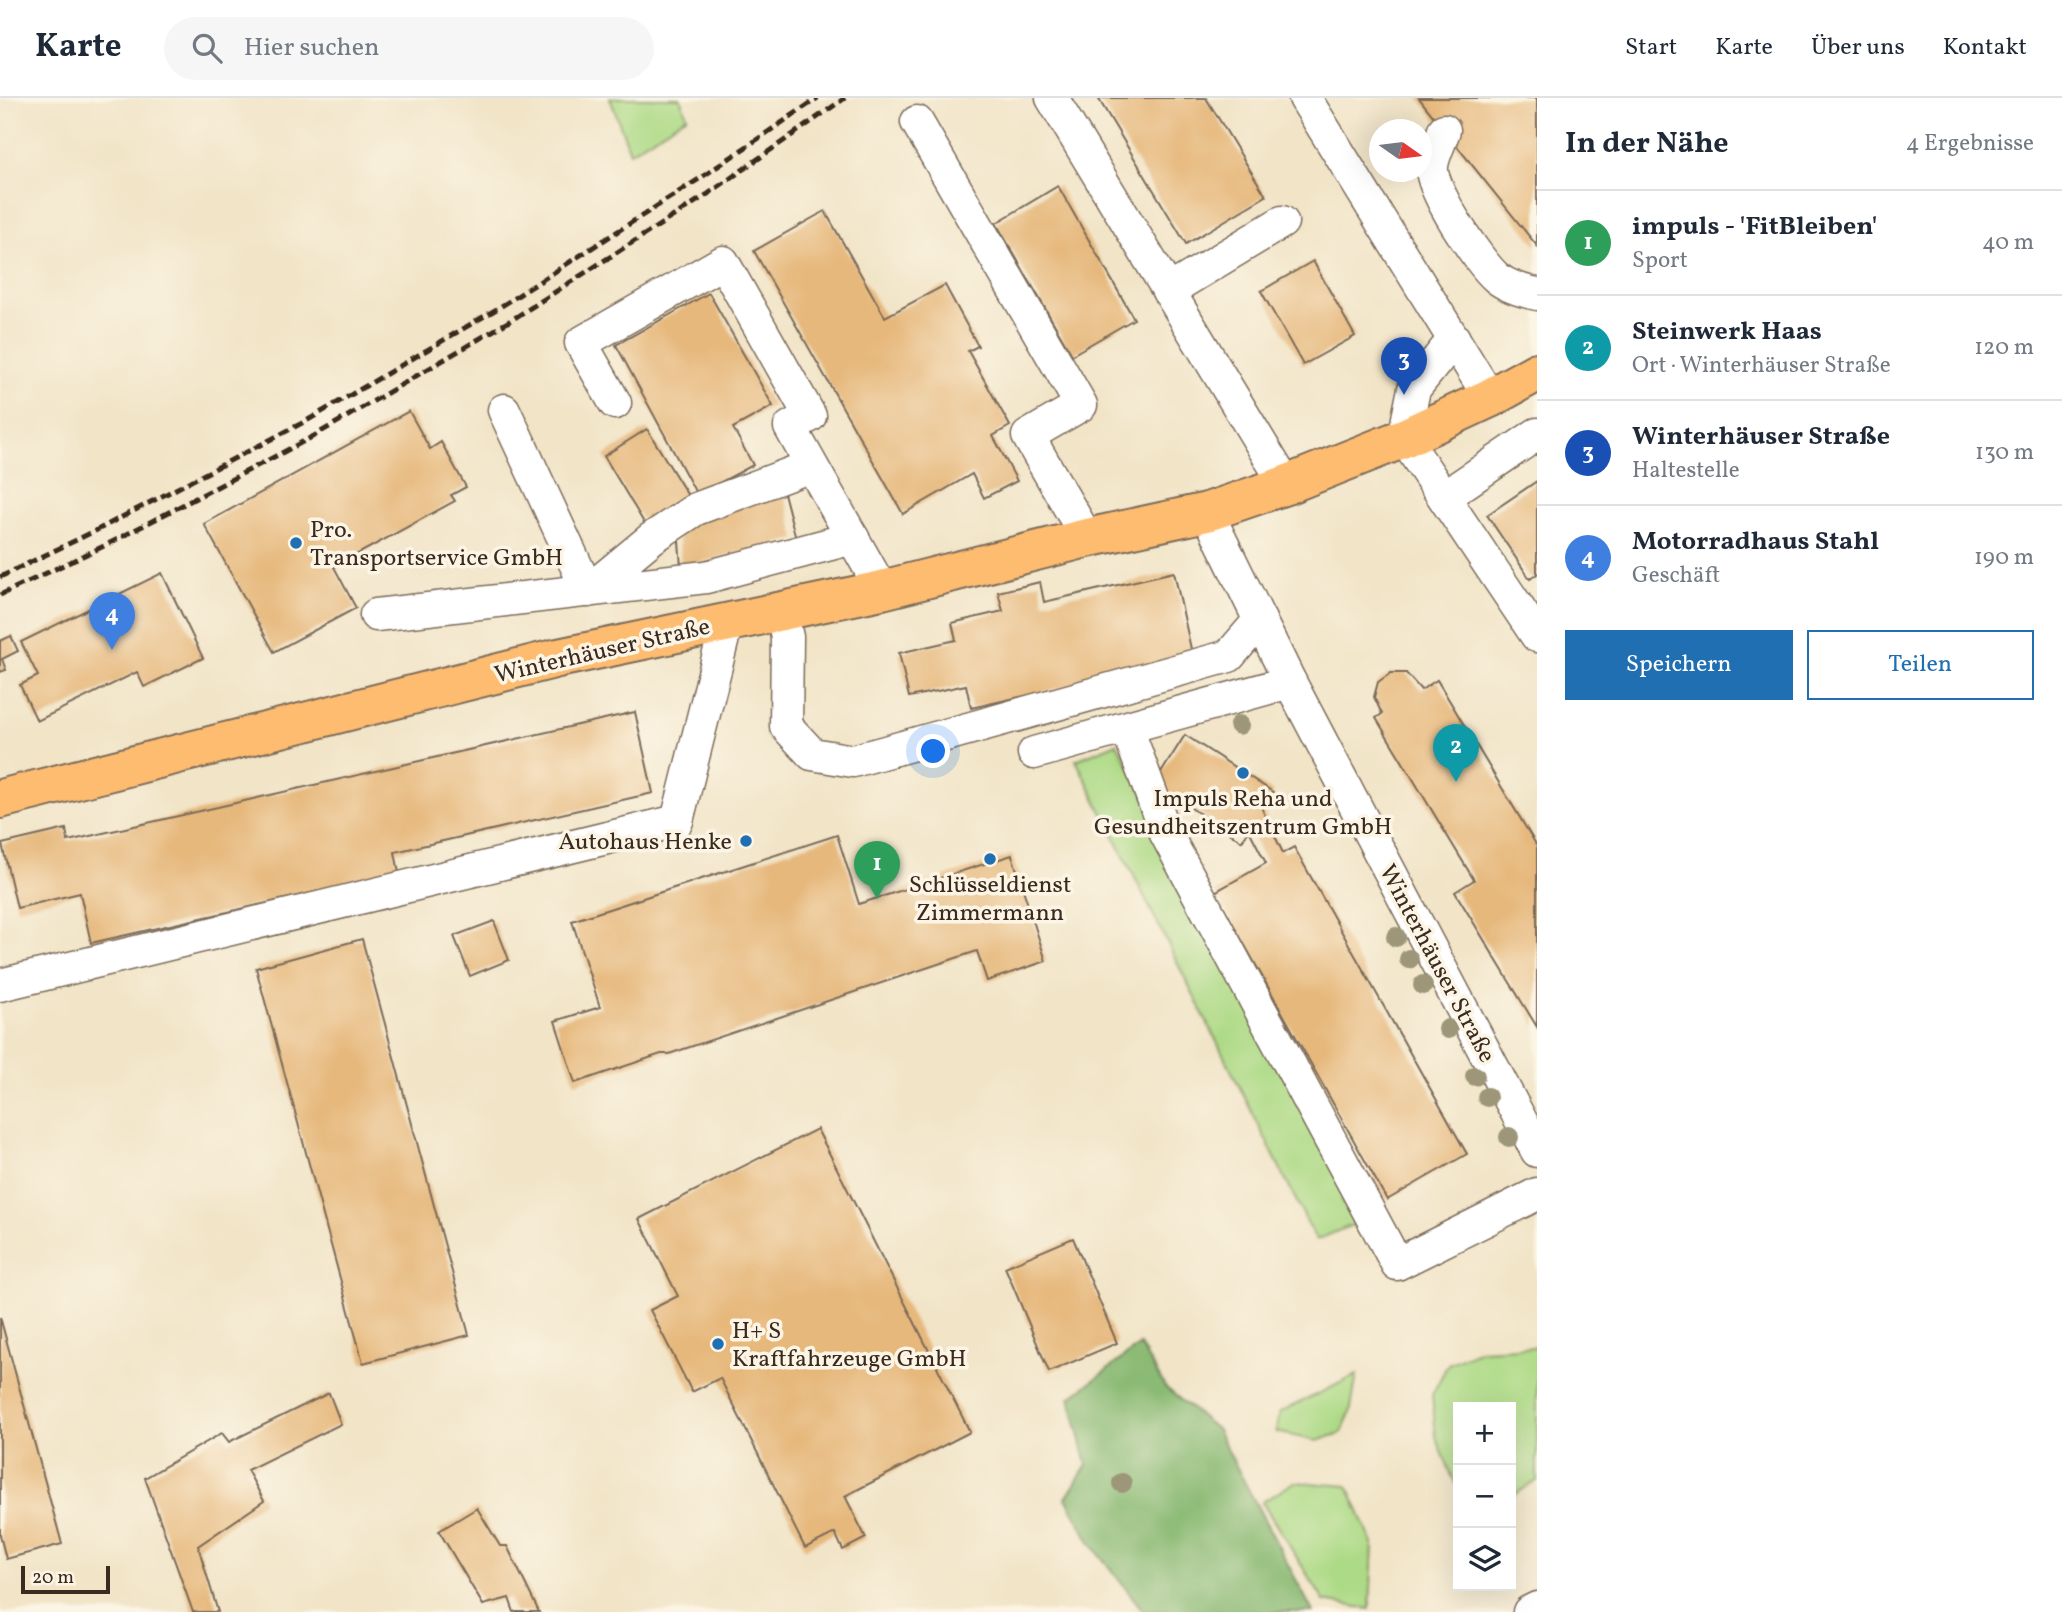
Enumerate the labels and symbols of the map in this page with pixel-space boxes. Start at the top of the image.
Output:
north arrow [1369,119,1432,182]
pin: 3 [1381,337,1427,395]
place label: Pro. Transportservice GmbH [310,514,563,576]
marker: Pro. Transportservice GmbH [288,535,304,551]
pin: 4 [89,592,135,650]
street label: Winterhäuser Straße [491,611,714,693]
pin: 2 [1433,724,1479,782]
your location [916,734,950,768]
marker: Impuls Reha und Gesundheitszentrum GmbH [1235,765,1251,781]
place label: Impuls Reha und Gesundheitszentrum GmbH [1094,783,1392,845]
place label: Autohaus Henke [559,826,732,860]
marker: Autohaus Henke [738,833,754,849]
pin: 1 [854,841,900,899]
marker: Schlüsseldienst Zimmermann [982,851,998,867]
street label: Winterhäuser Straße [1370,859,1503,1069]
place label: Schlüsseldienst Zimmermann [909,869,1071,931]
place label: H+ S Kraftfahrzeuge GmbH [732,1315,967,1377]
marker: H+ S Kraftfahrzeuge GmbH [710,1336,726,1352]
scale bar [21,1563,110,1595]

